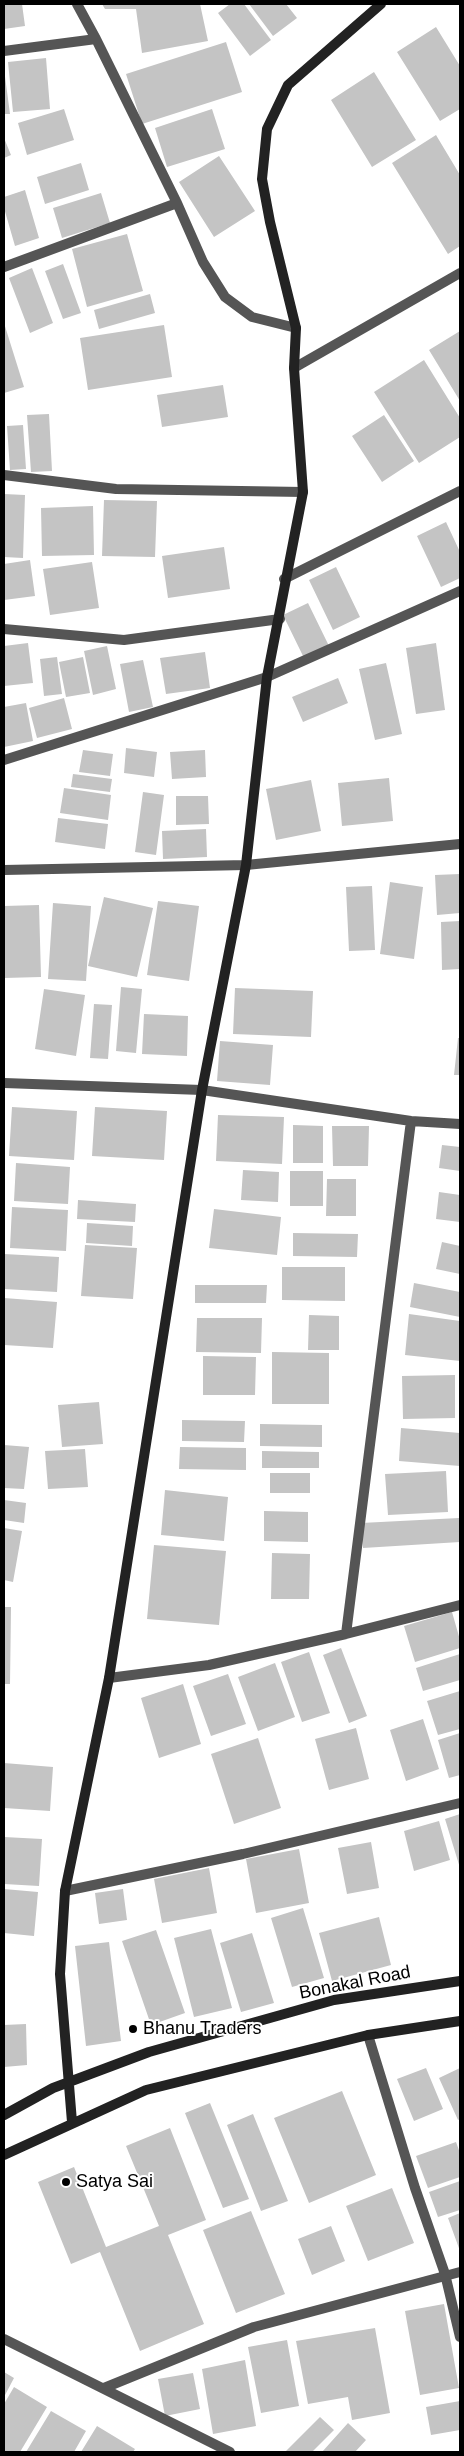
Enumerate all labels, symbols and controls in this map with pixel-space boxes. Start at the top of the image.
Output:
street label: Bonakal Road [297,1962,413,2004]
place label: Bhanu Traders [143,2018,261,2040]
marker: Bhanu Traders [127,2023,139,2035]
place label: Satya Sai [76,2171,153,2193]
marker: Satya Sai [60,2176,72,2188]

